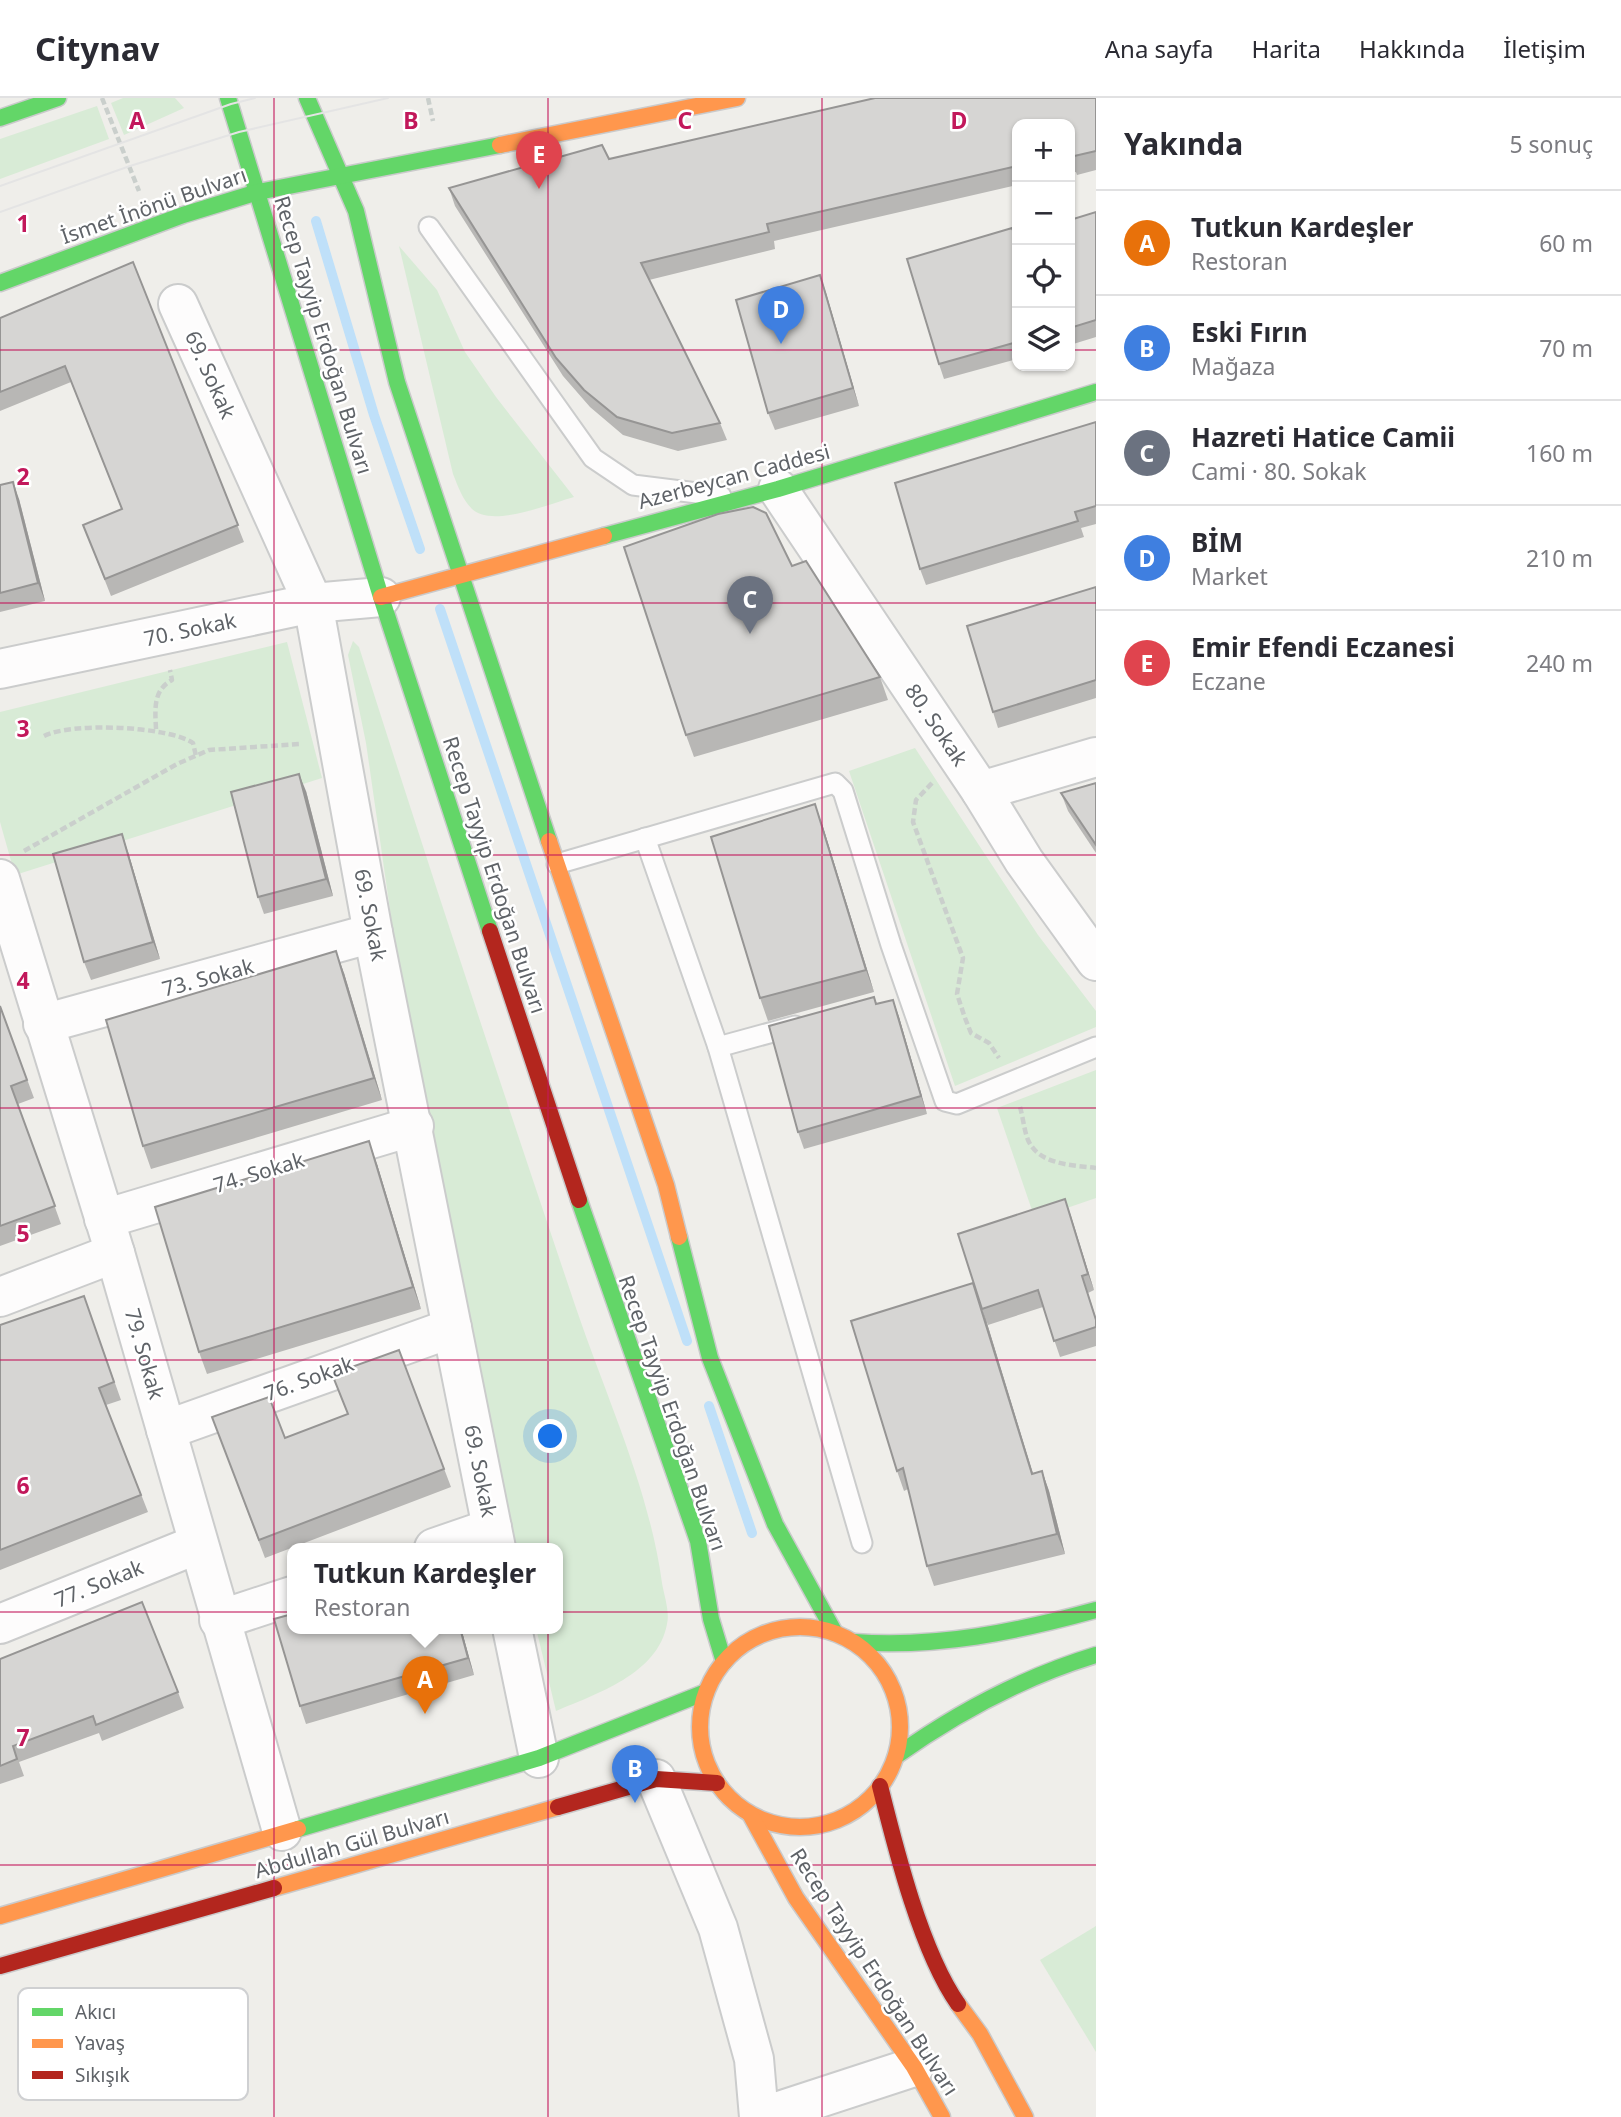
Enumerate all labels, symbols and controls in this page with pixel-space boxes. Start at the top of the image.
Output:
text: Citynav [35,26,159,71]
text: Ana sayfa [1105,32,1214,65]
text: Harita [1252,32,1321,65]
text: Hakkında [1359,32,1465,65]
text: İletişim [1503,32,1586,65]
text: A [129,104,145,136]
text: B [403,104,419,136]
text: C [678,104,693,136]
text: D [951,104,967,136]
map controls [1012,119,1075,371]
button: + [1012,119,1075,182]
text: Yakında [1124,123,1243,164]
text: 5 sonuç [1509,128,1593,160]
pin: E [516,131,562,189]
street label: İsmet İnönü Bulvarı [57,160,250,250]
button: − [1012,182,1075,245]
street label: Recep Tayyip Erdoğan Bulvarı [268,192,380,477]
text: 1 [16,207,30,239]
text: Tutkun Kardeşler [1191,209,1413,245]
text: A [1139,227,1155,259]
text: 60 m [1539,227,1593,259]
button: locate [1012,245,1075,308]
text: Restoran [1191,245,1288,277]
pin: D [758,286,804,344]
button: layers [1012,308,1075,371]
text: Eski Fırın [1191,314,1308,350]
street label: 69. Sokak [179,326,243,424]
text: B [1139,332,1155,364]
text: 70 m [1539,332,1593,364]
text: Mağaza [1191,350,1276,382]
text: Hazreti Hatice Camii [1191,419,1455,455]
street label: Azerbeycan Caddesi [635,437,833,515]
text: C [1140,437,1154,469]
text: 160 m [1526,437,1593,469]
text: Cami · 80. Sokak [1191,455,1366,487]
text: 2 [16,460,30,492]
text: BİM [1191,524,1243,560]
text: D [1139,542,1155,574]
text: 210 m [1526,542,1593,574]
text: Market [1191,560,1268,592]
pin: C [727,576,773,634]
street label: 70. Sokak [141,605,239,652]
text: Emir Efendi Eczanesi [1191,629,1455,665]
text: E [1141,647,1153,679]
text: 240 m [1526,647,1593,679]
text: Eczane [1191,665,1266,697]
street label: 80. Sokak [899,678,975,772]
text: 3 [16,712,30,744]
street label: Recep Tayyip Erdoğan Bulvarı [437,733,553,1017]
street label: 69. Sokak [348,866,394,964]
street label: 73. Sokak [159,951,257,1003]
text: 4 [16,964,30,996]
street label: 74. Sokak [210,1145,308,1199]
text: 5 [16,1217,30,1249]
street label: Recep Tayyip Erdoğan Bulvarı [613,1271,733,1554]
street label: 79. Sokak [119,1305,172,1403]
street label: 76. Sokak [260,1349,358,1407]
your location [533,1419,567,1453]
street label: 69. Sokak [458,1422,504,1520]
text: 6 [16,1469,30,1501]
popup [287,1543,563,1634]
street label: 77. Sokak [50,1552,148,1614]
text: Tutkun Kardeşler [314,1555,536,1591]
text: Restoran [314,1591,410,1623]
pin: A [402,1656,448,1714]
text: 7 [16,1721,30,1753]
pin: B [612,1745,658,1803]
street label: Abdullah Gül Bulvarı [251,1802,452,1884]
street label: Recep Tayyip Erdoğan Bulvarı [784,1842,965,2100]
legend [18,1988,248,2100]
text: Akıcı [75,1999,116,2025]
text: Yavaş [75,2030,125,2056]
text: Sıkışık [75,2062,130,2088]

